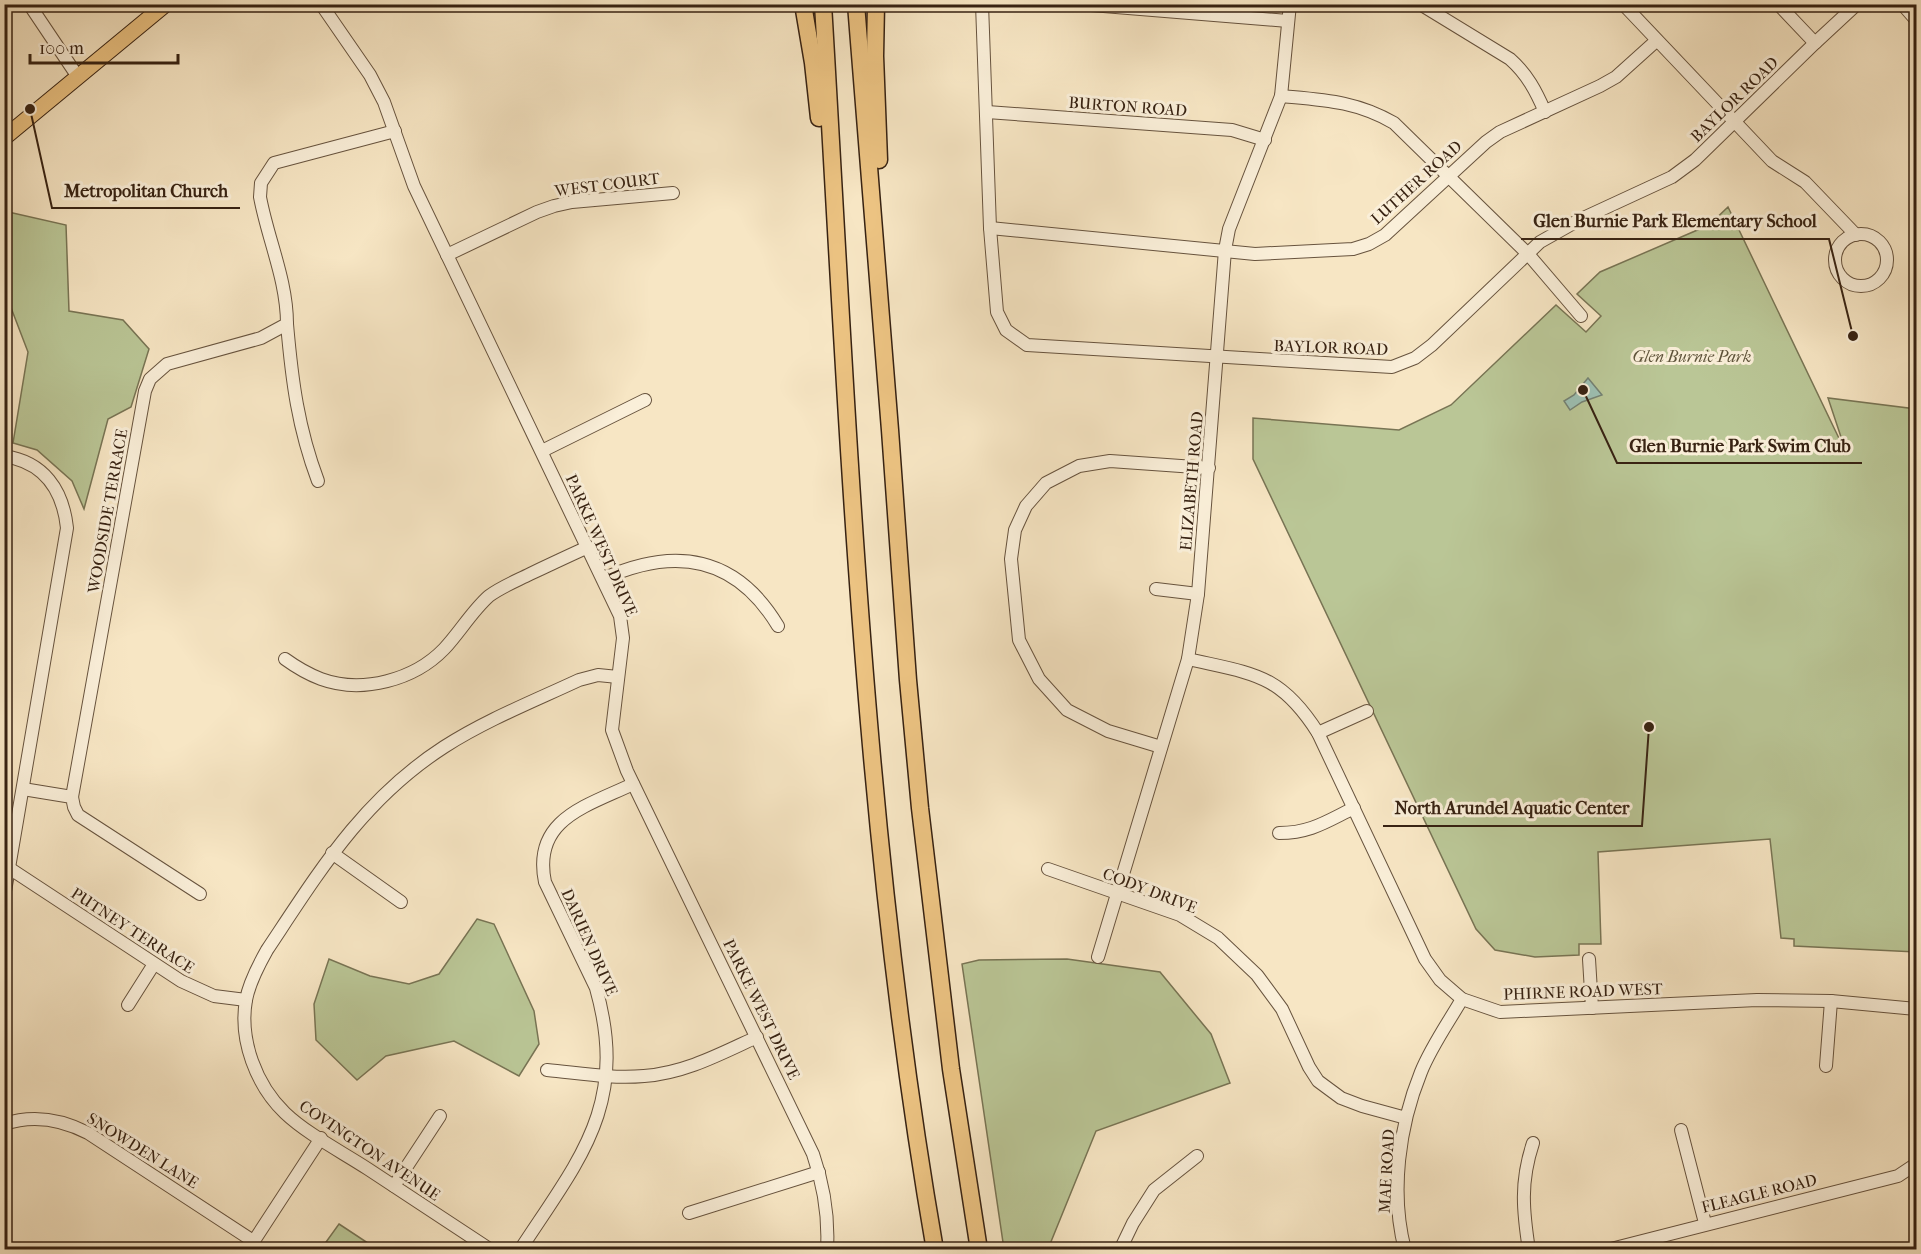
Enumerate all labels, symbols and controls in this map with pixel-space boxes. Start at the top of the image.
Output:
scale bar [30,27,178,65]
text: 100 m [39,38,84,59]
street label: BAYLOR ROAD [1687,53,1782,146]
street label: BURTON ROAD [1068,93,1188,120]
street label: LUTHER ROAD [1367,136,1466,228]
street label: WEST COURT [553,169,661,200]
callout: Metropolitan Church [52,172,240,208]
text: Metropolitan Church [63,181,229,202]
callout: Glen Burnie Park Elementary School [1521,203,1829,239]
text: Glen Burnie Park Elementary School [1533,211,1818,232]
street label: BAYLOR ROAD [1273,336,1389,359]
park label: Glen Burnie Park [1633,347,1751,366]
street label: ELIZABETH ROAD [1176,411,1207,552]
street label: WOODSIDE TERRACE [83,427,131,596]
callout: Glen Burnie Park Swim Club [1617,427,1862,463]
text: Glen Burnie Park Swim Club [1629,436,1851,457]
street label: PARKE WEST DRIVE [562,471,642,620]
callout: North Arundel Aquatic Center [1383,790,1642,826]
text: North Arundel Aquatic Center [1394,798,1630,819]
street label: CODY DRIVE [1100,864,1200,917]
street label: PUTNEY TERRACE [67,883,198,978]
street label: DARIEN DRIVE [557,886,622,999]
street label: PARKE WEST DRIVE [719,936,804,1083]
street label: PHIRNE ROAD WEST [1503,979,1663,1004]
street label: COVINGTON AVENUE [296,1096,444,1205]
street label: SNOWDEN LANE [84,1109,202,1192]
street label: MAE ROAD [1375,1128,1398,1214]
street label: FLEAGLE ROAD [1699,1170,1819,1217]

